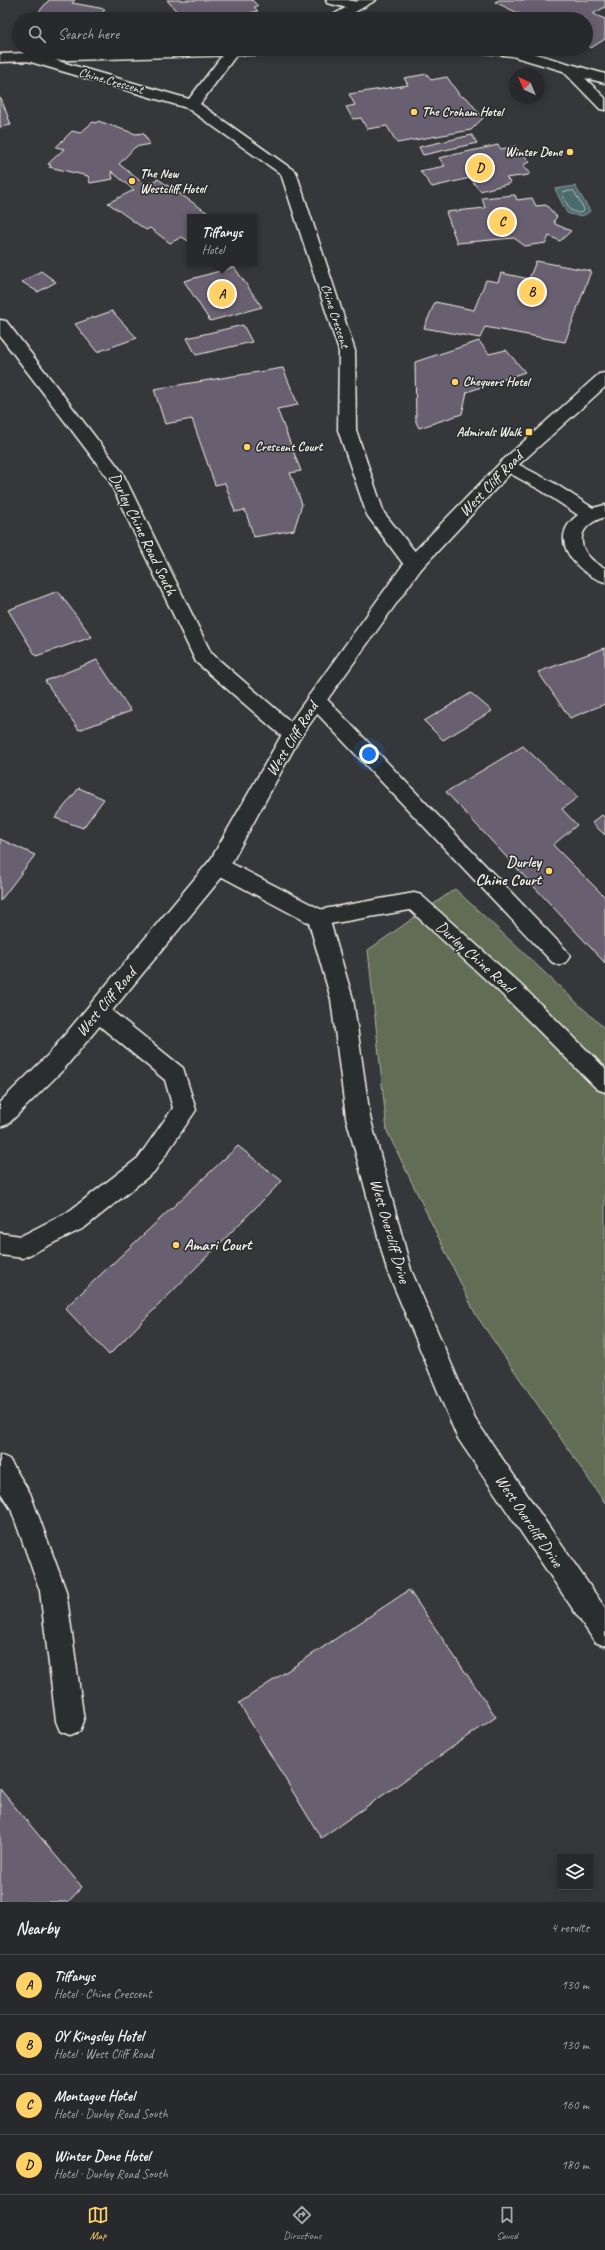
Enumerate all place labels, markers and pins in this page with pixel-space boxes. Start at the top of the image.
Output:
place label: The Croham Hotel [422,104,505,120]
marker: The Croham Hotel [409,107,419,117]
place label: Winter Dene [505,144,564,160]
marker: Winter Dene [565,147,575,157]
pin: D [467,153,493,183]
place label: The New Westcliff Hotel [140,166,208,197]
marker: The New Westcliff Hotel [127,176,137,186]
pin: C [489,207,515,237]
pin: B [519,277,545,307]
pin: A [209,279,235,309]
place label: Chequers Hotel [463,374,532,390]
marker: Chequers Hotel [450,377,460,387]
place label: Admirals Walk [457,424,522,440]
marker: Admirals Walk [524,427,534,437]
place label: Crescent Court [255,439,324,455]
marker: Crescent Court [242,442,252,452]
place label: Durley Chine Court [475,852,543,890]
marker: Durley Chine Court [544,866,554,876]
place label: Amari Court [184,1235,253,1255]
marker: Amari Court [171,1240,181,1250]

